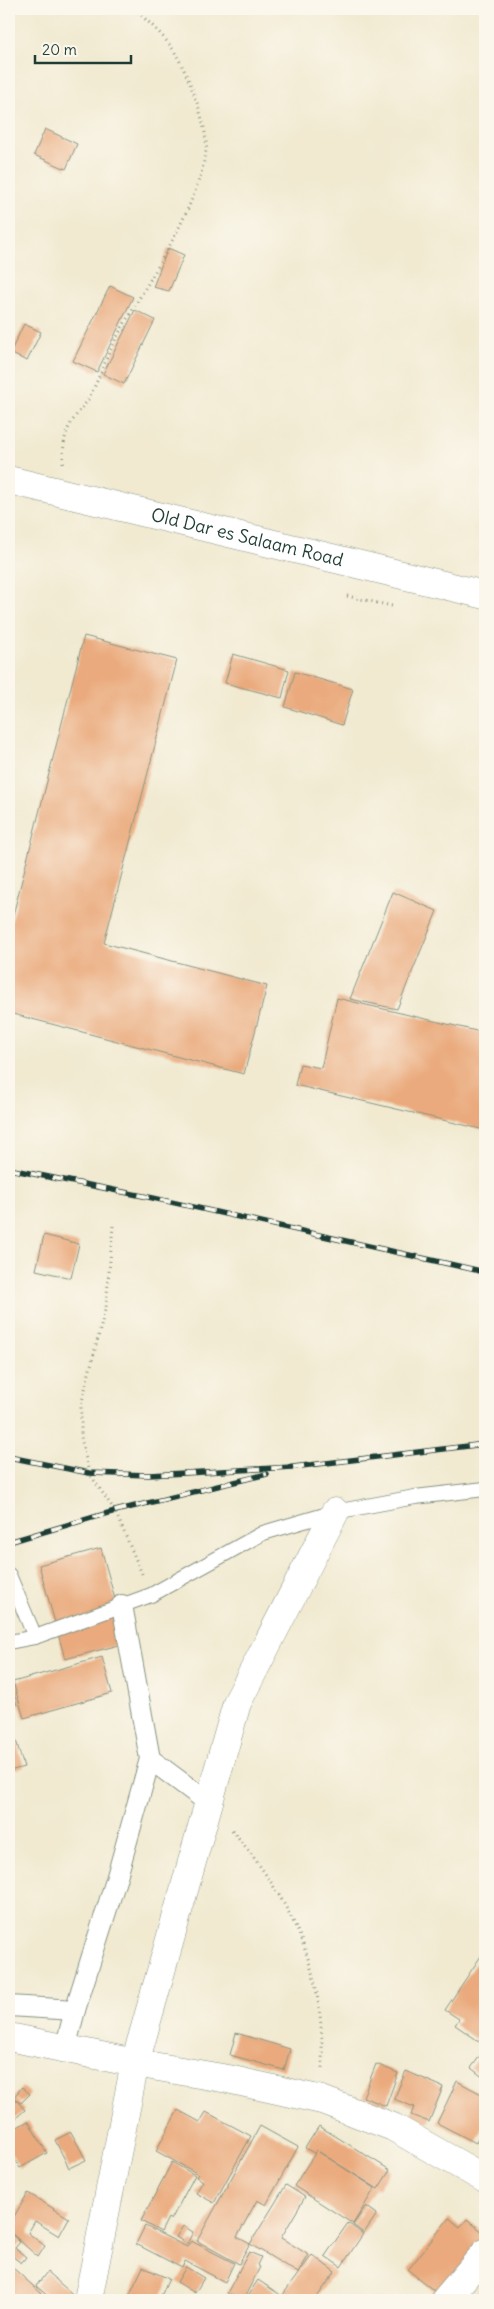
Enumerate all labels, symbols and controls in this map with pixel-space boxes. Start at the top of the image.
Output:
scale bar [35,32,131,64]
text: 20 m [42,40,77,59]
street label: Old Dar es Salaam Road [149,503,346,571]

